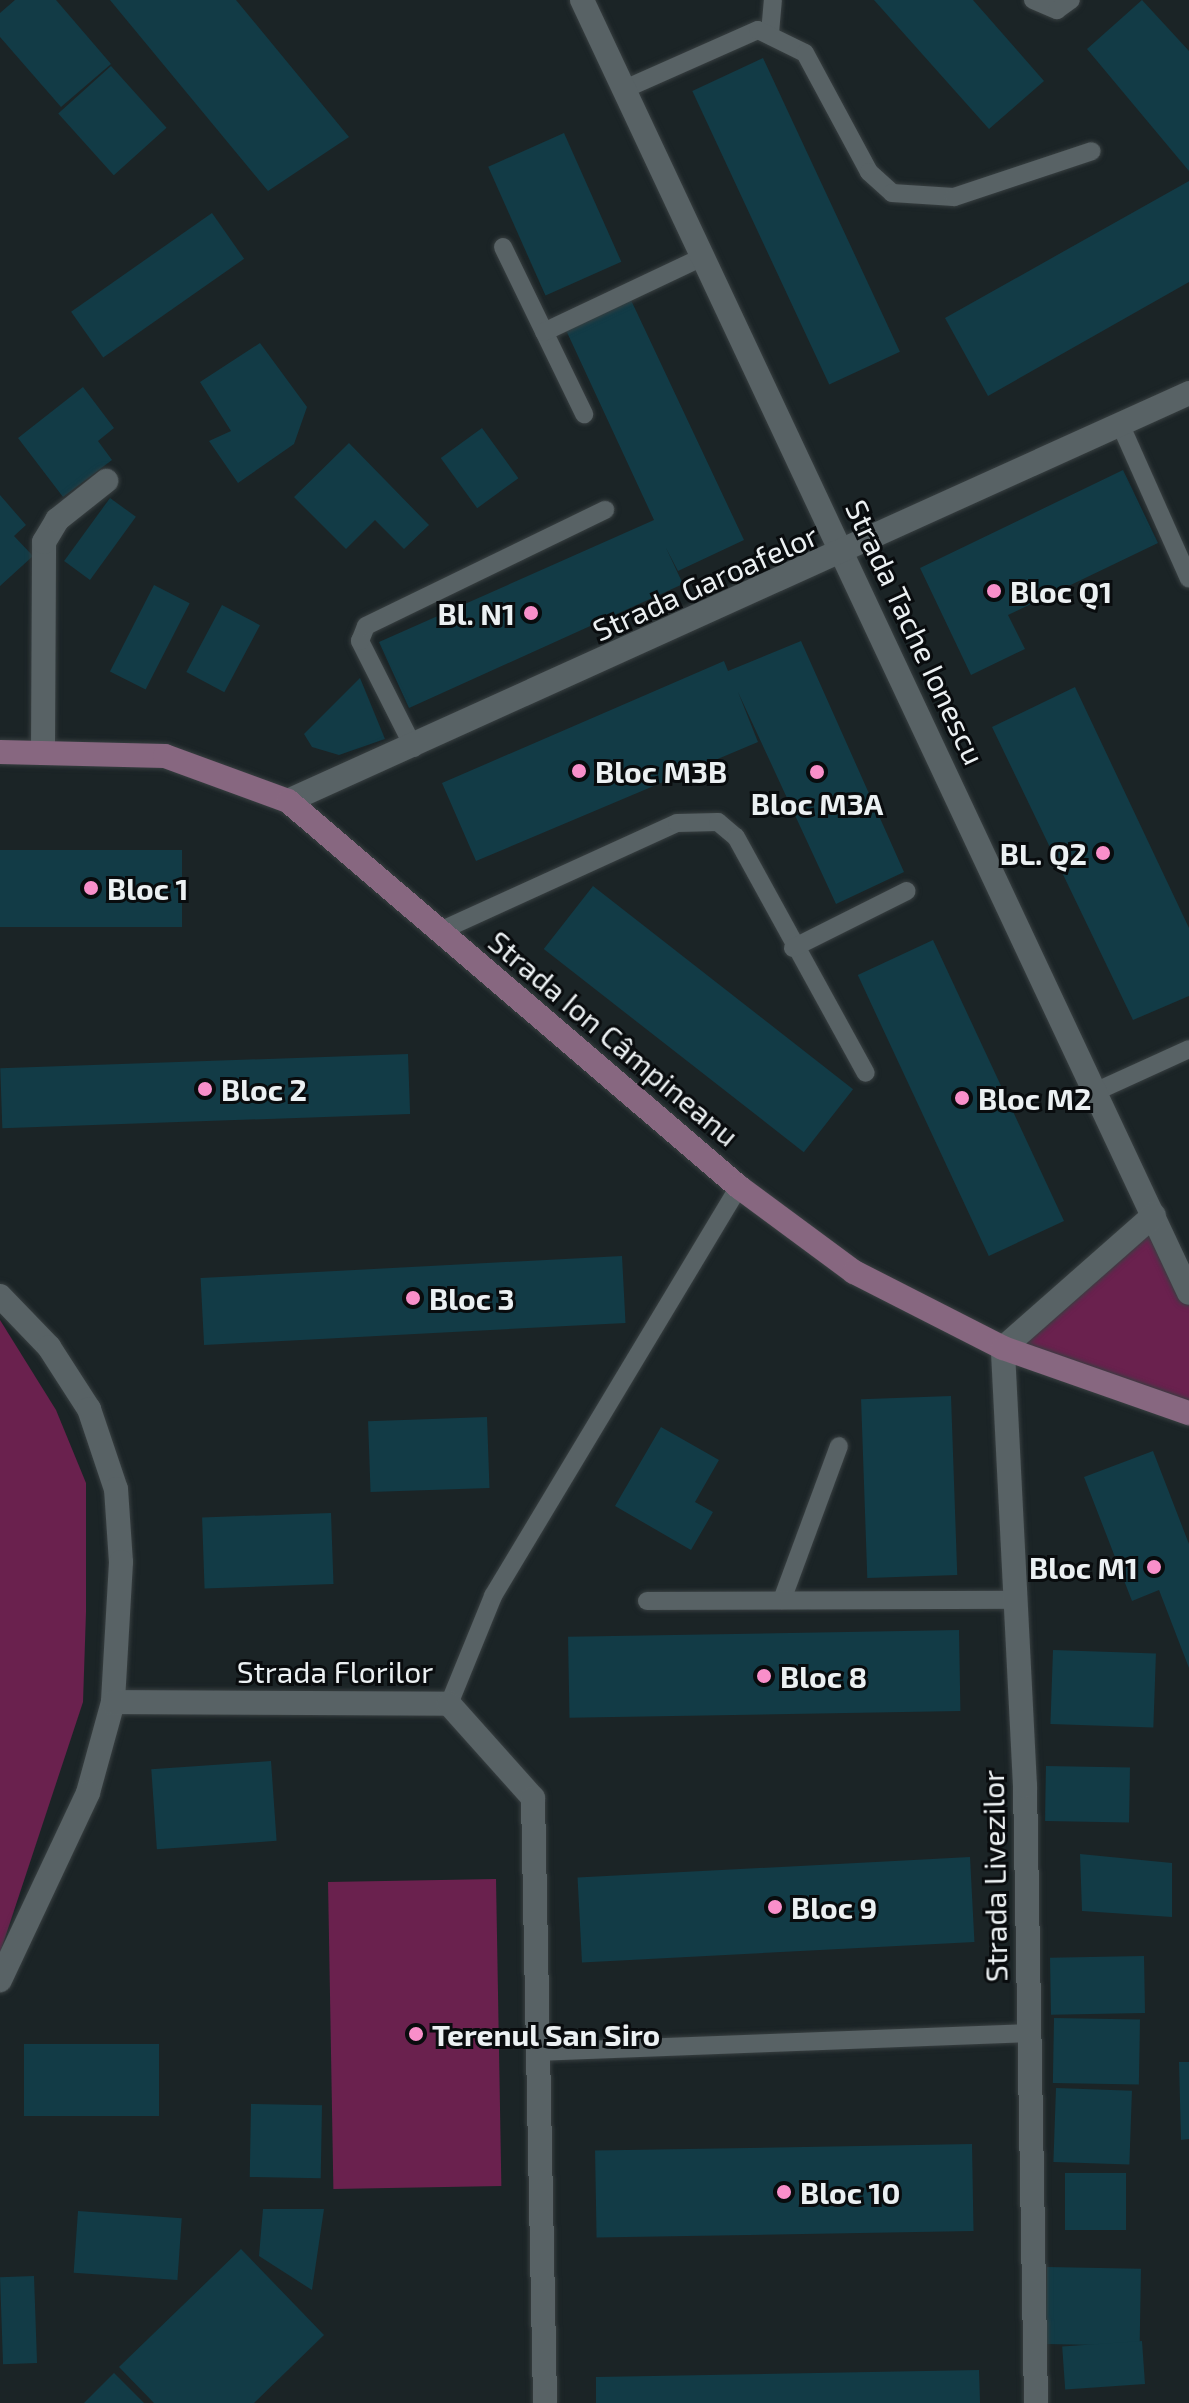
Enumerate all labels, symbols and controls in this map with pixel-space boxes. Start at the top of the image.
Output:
street label: Strada Tache Ionescu [839,494,993,770]
street label: Strada Garoafelor [587,516,823,648]
place label: Bloc Q1 [1010,573,1112,609]
marker: Bloc Q1 [985,582,1003,600]
place label: Bl. N1 [438,595,515,631]
marker: Bl. N1 [522,604,540,622]
place label: Bloc M3B [595,753,727,789]
marker: Bloc M3B [570,762,588,780]
marker: Bloc M3A [808,763,826,781]
place label: Bloc M3A [751,785,883,821]
place label: BL. Q2 [1000,835,1087,871]
marker: BL. Q2 [1094,844,1112,862]
place label: Bloc 1 [107,870,188,906]
marker: Bloc 1 [82,879,100,897]
street label: Strada Ion Câmpineanu [482,923,746,1153]
place label: Bloc 2 [221,1071,307,1107]
marker: Bloc 2 [196,1080,214,1098]
place label: Bloc M2 [978,1080,1091,1116]
marker: Bloc M2 [953,1089,971,1107]
place label: Bloc 3 [429,1280,514,1316]
marker: Bloc 3 [404,1289,422,1307]
place label: Bloc M1 [1029,1549,1138,1585]
marker: Bloc M1 [1145,1558,1163,1576]
street label: Strada Florilor [237,1653,433,1689]
place label: Bloc 8 [780,1658,867,1694]
marker: Bloc 8 [755,1667,773,1685]
street label: Strada Livezilor [974,1770,1014,1982]
place label: Bloc 9 [791,1889,877,1925]
marker: Bloc 9 [766,1898,784,1916]
place label: Terenul San Siro [432,2016,661,2052]
marker: Terenul San Siro [407,2025,425,2043]
place label: Bloc 10 [800,2174,900,2210]
marker: Bloc 10 [775,2183,793,2201]

